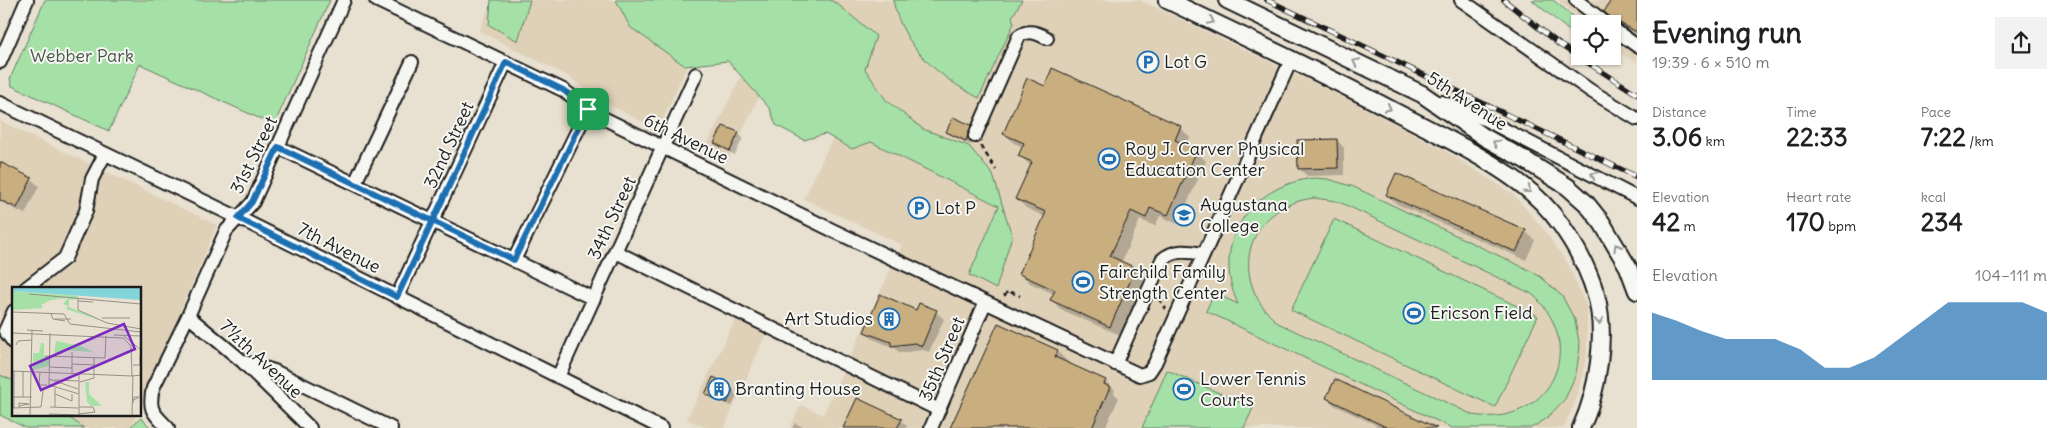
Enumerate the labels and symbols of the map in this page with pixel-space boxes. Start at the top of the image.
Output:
one-way arrow [1206,15,1215,25]
park label: Webber Park [30,44,134,67]
parking icon: Lot G [1136,50,1160,74]
place label: Lot G [1164,50,1207,73]
one-way arrow [1352,58,1361,68]
street label: 5th Avenue [1423,66,1512,135]
pin [567,88,609,130]
street label: 32nd Street [418,98,479,192]
one-way arrow [1383,102,1392,112]
street label: 6th Avenue [640,108,732,169]
street label: 31st Street [225,112,282,197]
place label: Roy J. Carver Physical Education Center [1125,137,1304,181]
one-way arrow [1492,140,1501,150]
sports icon: Roy J. Carver Physical Education Center [1097,147,1121,171]
one-way arrow [1590,171,1599,181]
street label: 34th Street [582,172,641,263]
one-way arrow [1522,185,1531,193]
place label: Augustana College [1200,193,1288,237]
parking icon: Lot P [907,196,931,220]
place label: Lot P [935,196,976,219]
school or university icon: Augustana College [1172,203,1196,227]
street label: 7th Avenue [294,217,385,278]
one-way arrow [1613,244,1623,253]
place label: Fairchild Family Strength Center [1099,260,1227,304]
sports icon: Fairchild Family Strength Center [1071,270,1095,294]
inset map [12,287,141,416]
sports icon: Ericson Field [1402,301,1426,325]
place label: Ericson Field [1430,301,1533,324]
place label: Art Studios [785,307,873,330]
building icon: Art Studios [877,307,901,331]
street label: 35th Street [913,313,970,404]
street label: 7½th Avenue [215,314,308,403]
one-way arrow [1593,317,1604,325]
place label: Lower Tennis Courts [1200,367,1306,411]
building icon: Branting House [707,377,731,401]
place label: Branting House [735,377,861,400]
sports icon: Lower Tennis Courts [1172,377,1196,401]

